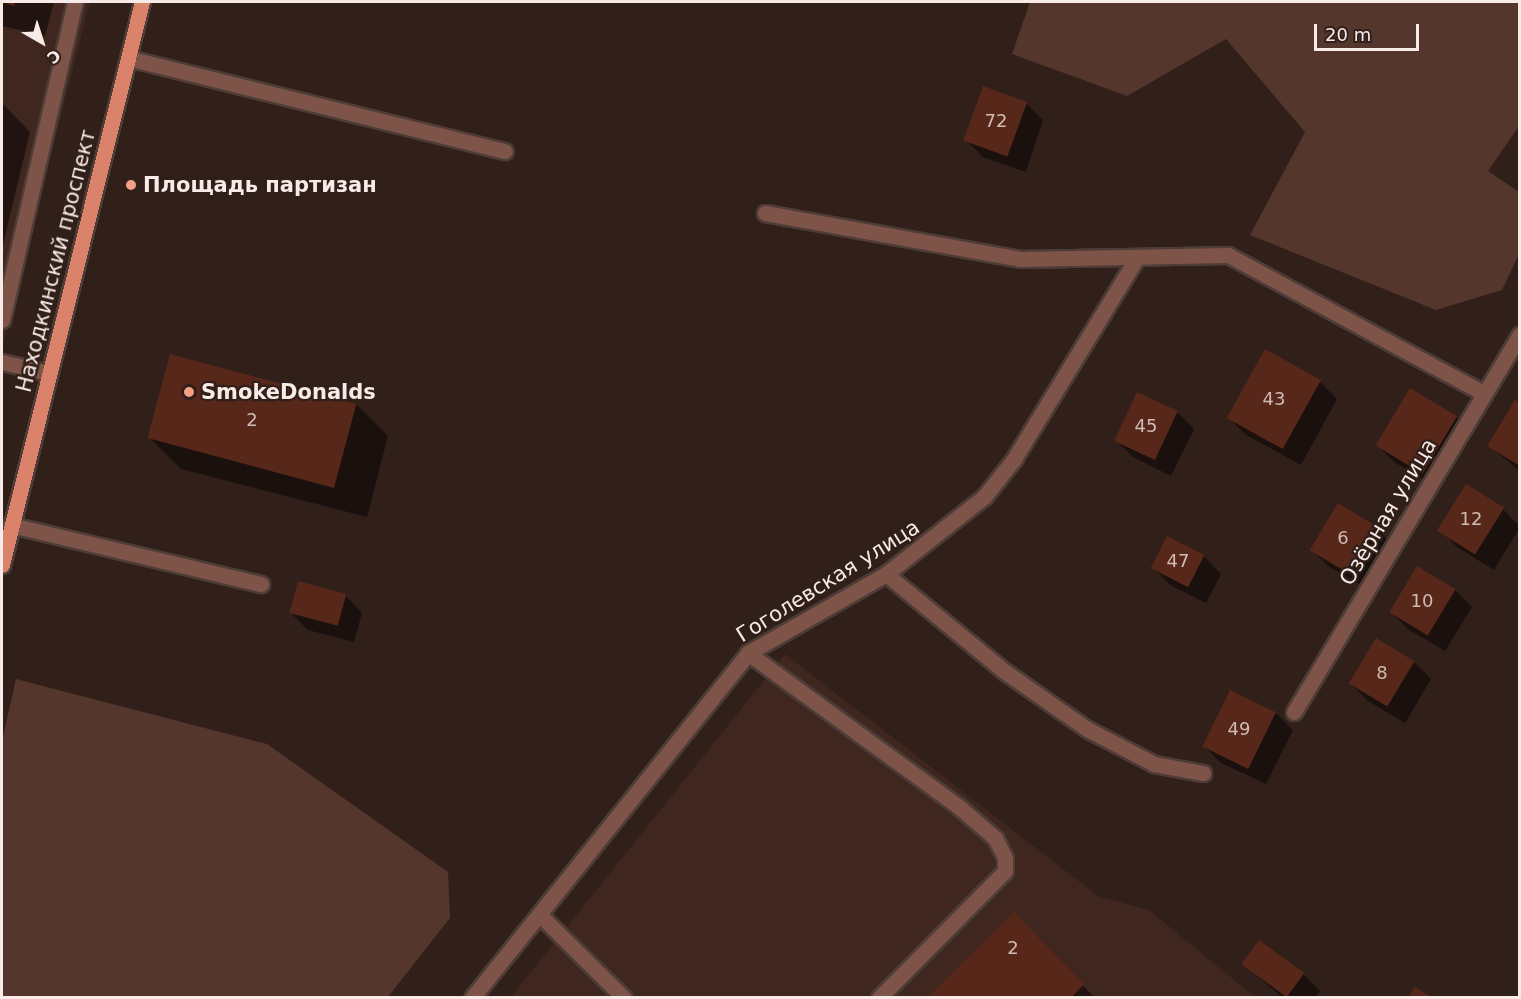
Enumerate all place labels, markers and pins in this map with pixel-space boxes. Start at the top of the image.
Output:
place label: Площадь партизан [143,172,377,198]
marker: Площадь партизан [124,178,138,192]
place label: SmokeDonalds [201,379,376,405]
marker: SmokeDonalds [182,385,196,399]

